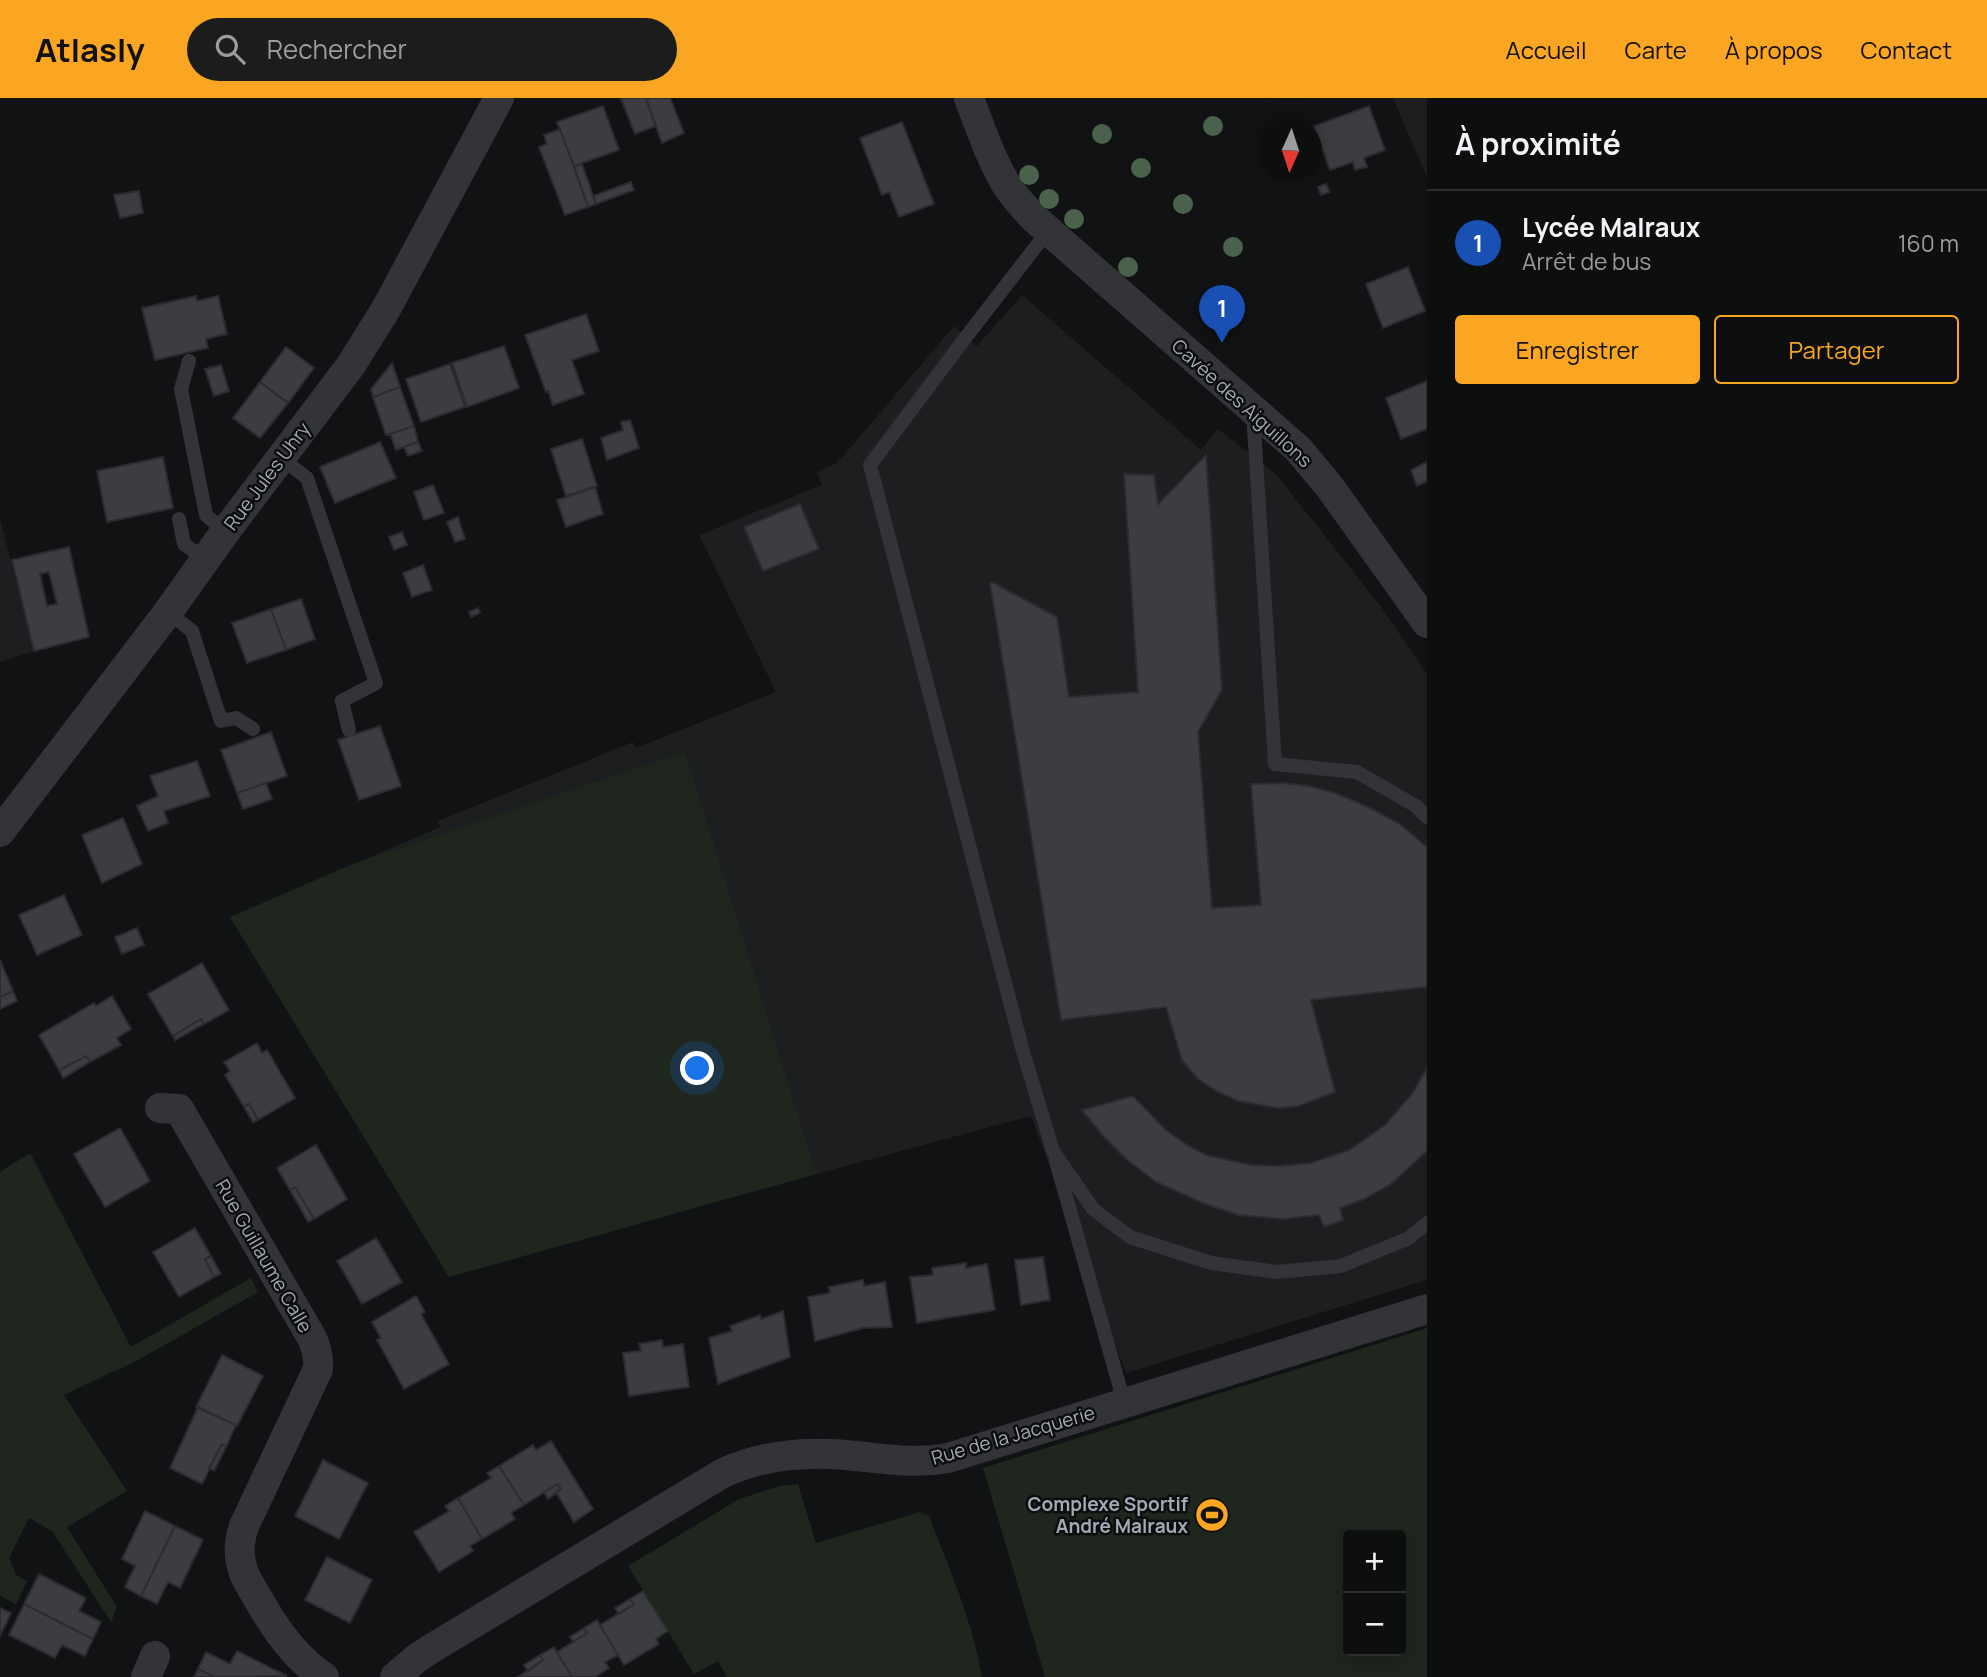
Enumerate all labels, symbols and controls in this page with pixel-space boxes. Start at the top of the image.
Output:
search box [187,18,677,81]
text: Atlasly [35,27,145,72]
icon: search [211,30,249,68]
text: Rechercher [267,31,407,67]
text: Accueil [1506,33,1586,66]
text: Carte [1624,33,1687,66]
text: À propos [1725,33,1823,66]
text: Contact [1861,33,1952,66]
north arrow [1259,119,1322,182]
text: À proximité [1455,123,1621,164]
text: Lycée Malraux [1522,209,1700,245]
text: 1 [1473,227,1483,259]
text: 160 m [1898,227,1959,259]
text: Arrêt de bus [1522,245,1651,277]
pin: 1 [1199,285,1245,343]
button: Enregistrer [1455,315,1700,384]
button: Partager [1714,315,1959,384]
street label: Cavée des Aiguillons [1166,333,1318,473]
street label: Rue Jules Uhry [218,417,316,535]
your location [680,1051,714,1085]
street label: Rue Guillaume Calle [209,1175,319,1337]
street label: Rue de la Jacquerie [928,1399,1098,1471]
place label: Complexe Sportif André Malraux [1027,1491,1188,1539]
sports icon: Complexe Sportif André Malraux [1193,1496,1231,1534]
map controls [1343,1530,1406,1656]
button: + [1343,1530,1406,1593]
button: − [1343,1593,1406,1656]

